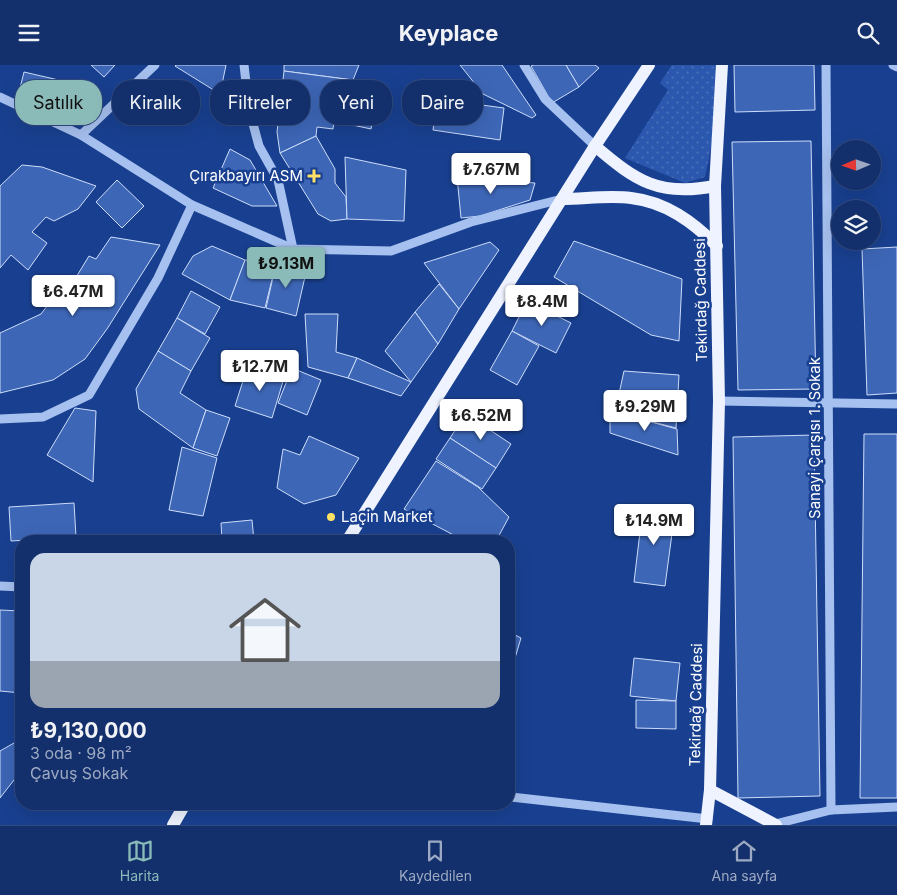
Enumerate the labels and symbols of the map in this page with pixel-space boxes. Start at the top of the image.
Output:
north arrow [831,140,881,190]
pin: ₺7.67M [450,153,532,195]
place label: Çırakbayırı ASM [189,166,303,185]
marker: Çırakbayırı ASM [307,169,321,183]
street label: Tekirdağ Caddesi [690,238,711,362]
pin: ₺9.13M [245,247,327,289]
pin: ₺6.47M [32,275,114,317]
pin: ₺8.4M [507,285,577,327]
pin: ₺12.7M [219,349,301,392]
street label: Sanayi Çarşısı 1. Sokak [805,356,824,519]
pin: ₺9.29M [604,389,686,432]
pin: ₺6.52M [440,399,522,441]
pin: ₺14.9M [613,503,695,546]
place label: Laçin Market [341,507,433,526]
marker: Laçin Market [325,511,337,523]
street label: Tekirdağ Caddesi [685,643,706,767]

